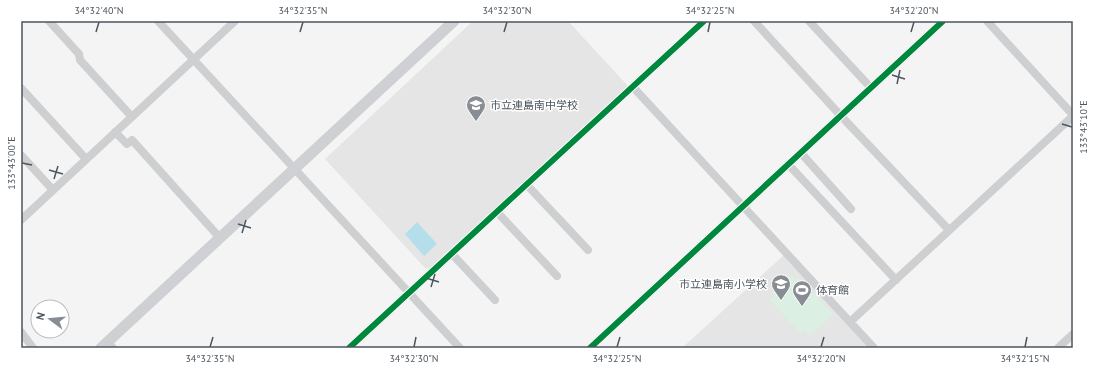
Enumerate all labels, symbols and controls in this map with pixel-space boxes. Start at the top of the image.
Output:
text: 34°32'40"N [74,4,124,17]
text: 34°32'35"N [278,4,328,17]
text: 34°32'30"N [482,4,532,17]
text: 34°32'25"N [685,4,735,17]
text: 34°32'20"N [889,4,939,17]
school or university icon: 市立連島南中学校 [465,94,487,122]
place label: 市立連島南中学校 [490,98,578,112]
text: 133°43'10"E [1077,100,1090,154]
text: 133°43'00"E [5,136,18,190]
school or university icon: 市立連島南小学校 [770,273,792,301]
place label: 市立連島南小学校 [679,277,767,291]
sports icon: 体育館 [791,279,813,307]
place label: 体育館 [816,283,849,297]
north arrow [30,299,70,339]
text: N [33,311,48,322]
text: 34°32'35"N [185,352,235,365]
text: 34°32'30"N [389,352,439,365]
text: 34°32'25"N [592,352,642,365]
text: 34°32'20"N [796,352,846,365]
text: 34°32'15"N [1000,352,1050,365]

